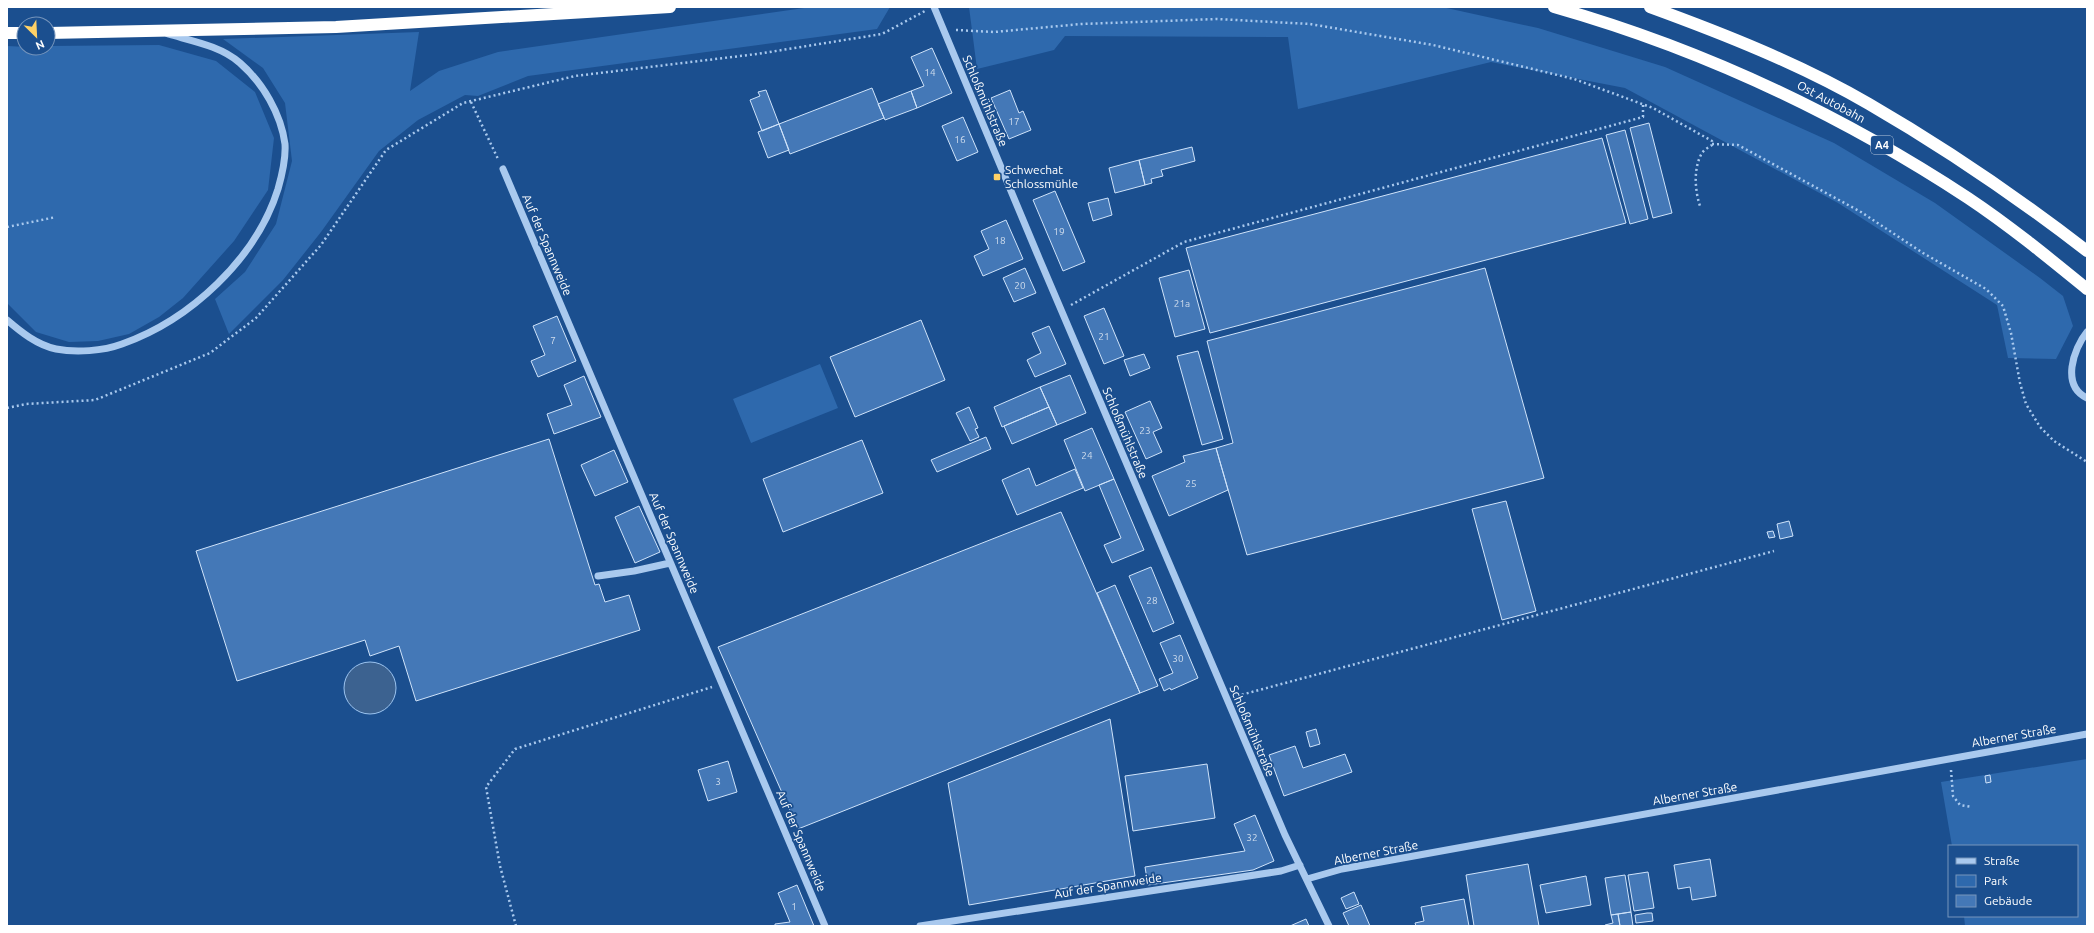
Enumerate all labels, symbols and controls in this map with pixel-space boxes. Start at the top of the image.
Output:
north arrow [16,16,56,56]
text: N [34,38,46,52]
street label: Schloßmühlstraße [960,53,1011,148]
house number: 14 [924,67,936,78]
street label: Ost Autobahn [1795,78,1868,125]
house number: 17 [1008,116,1020,127]
house number: 16 [954,134,966,145]
road number: A4 [1871,136,1893,154]
place label: Schwechat Schlossmühle [1005,163,1078,190]
marker: Schwechat Schlossmühle [992,172,1002,182]
street label: Auf der Spannweide [520,192,575,297]
house number: 19 [1053,226,1065,237]
house number: 18 [994,235,1006,246]
house number: 20 [1014,280,1026,291]
house number: 21a [1174,298,1190,309]
house number: 21 [1098,331,1110,342]
house number: 7 [550,335,556,346]
street label: Schloßmühlstraße [1100,385,1151,480]
house number: 23 [1139,425,1151,436]
house number: 24 [1081,450,1093,461]
house number: 25 [1185,478,1197,489]
street label: Auf der Spannweide [647,490,702,595]
house number: 28 [1146,595,1158,606]
house number: 30 [1172,653,1184,664]
street label: Schloßmühlstraße [1227,683,1278,778]
street label: Alberner Straße [1971,722,2057,749]
house number: 3 [715,776,721,787]
street label: Alberner Straße [1652,780,1738,807]
street label: Auf der Spannweide [774,788,829,893]
house number: 32 [1246,832,1258,843]
street label: Alberner Straße [1333,838,1419,867]
legend [1948,845,2078,917]
text: Straße [1984,854,2020,867]
street label: Auf der Spannweide [1053,871,1163,900]
text: Park [1984,874,2008,887]
text: Gebäude [1984,894,2032,907]
house number: 1 [791,901,797,912]

